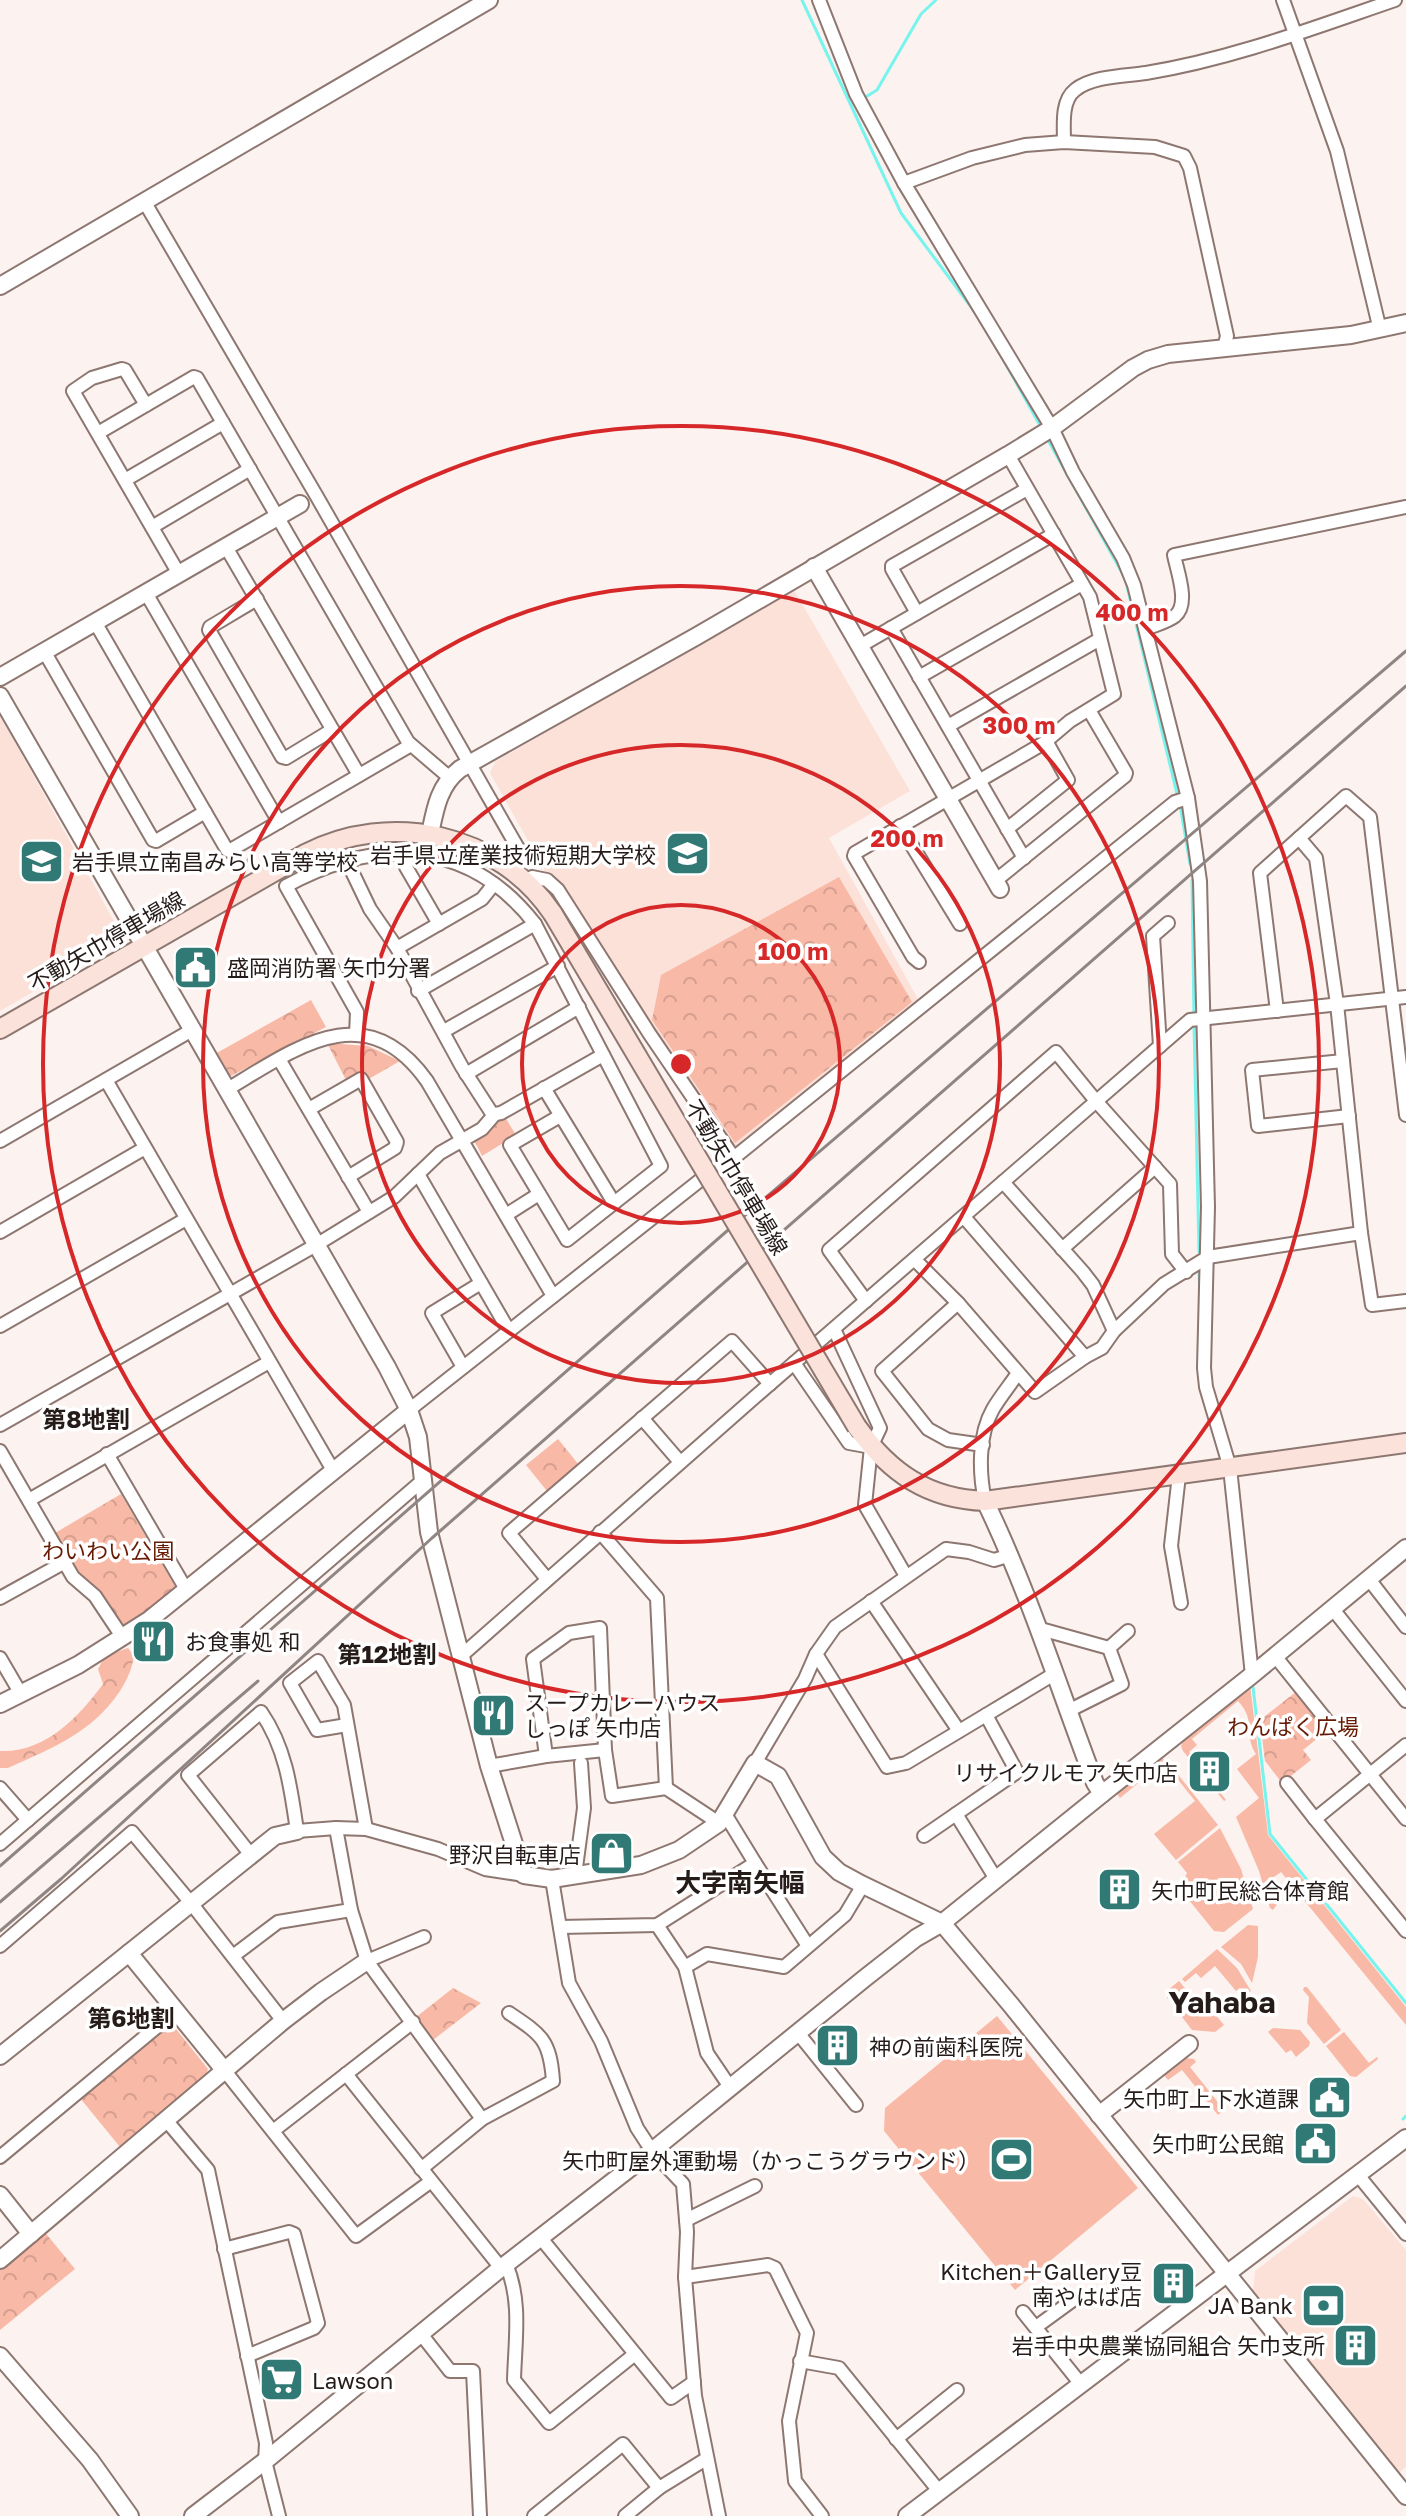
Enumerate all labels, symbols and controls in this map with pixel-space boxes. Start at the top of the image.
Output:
text: 400 m [1095,597,1169,626]
text: 300 m [983,710,1055,739]
text: 200 m [871,823,943,852]
school or university icon: 岩手県立産業技術短期大学校 [663,830,711,878]
school or university icon: 岩手県立南昌みらい高等学校 [17,837,65,885]
place label: 岩手県立産業技術短期大学校 [370,841,656,868]
place label: 岩手県立南昌みらい高等学校 [72,848,358,875]
street label: 不動矢巾停車場線 [23,885,189,997]
text: 100 m [758,936,828,965]
public building icon: 盛岡消防署 矢巾分署 [172,943,220,991]
place label: 盛岡消防署 矢巾分署 [227,954,431,981]
centre of rings [667,1050,695,1078]
street label: 不動矢巾停車場線 [680,1095,794,1259]
district label: 第8地割 [42,1404,130,1433]
park label: わいわい公園 [42,1537,174,1564]
restaurant icon: お食事処 和 [130,1617,178,1665]
place label: お食事処 和 [185,1628,301,1655]
district label: 第12地割 [338,1639,437,1668]
place label: スープカレーハウス しっぽ 矢巾店 [524,1689,720,1741]
restaurant icon: スープカレーハウス しっぽ 矢巾店 [469,1691,517,1739]
park label: わんぱく広場 [1227,1713,1359,1740]
building icon: リサイクルモア 矢巾店 [1185,1748,1233,1796]
place label: リサイクルモア 矢巾店 [954,1759,1178,1786]
shop icon: 野沢自転車店 [588,1830,636,1878]
place label: 野沢自転車店 [449,1841,581,1868]
building icon: 矢巾町民総合体育館 [1096,1866,1144,1914]
district label: 大字南矢幅 [675,1867,805,1898]
place label: 矢巾町民総合体育館 [1151,1877,1349,1904]
district label: Yahaba [1168,1984,1276,2020]
district label: 第6地割 [87,2003,175,2032]
building icon: 神の前歯科医院 [814,2022,862,2070]
place label: 神の前歯科医院 [869,2033,1023,2060]
public building icon: 矢巾町上下水道課 [1306,2074,1354,2122]
place label: 矢巾町上下水道課 [1123,2085,1299,2112]
public building icon: 矢巾町公民館 [1291,2119,1339,2167]
place label: 矢巾町公民館 [1152,2130,1284,2157]
sports icon: 矢巾町屋外運動場（かっこうグラウンド） [987,2136,1035,2184]
place label: 矢巾町屋外運動場（かっこうグラウンド） [562,2147,980,2174]
place label: Kitchen＋Gallery豆 南やはば店 [940,2258,1142,2310]
building icon: Kitchen＋Gallery豆 南やはば店 [1149,2260,1197,2308]
bank icon: JA Bank [1300,2281,1348,2329]
place label: JA Bank [1208,2292,1293,2319]
building icon: 岩手中央農業協同組合 矢巾支所 [1332,2321,1380,2369]
place label: 岩手中央農業協同組合 矢巾支所 [1011,2332,1325,2359]
supermarket icon: Lawson [257,2356,305,2404]
place label: Lawson [312,2367,393,2394]

